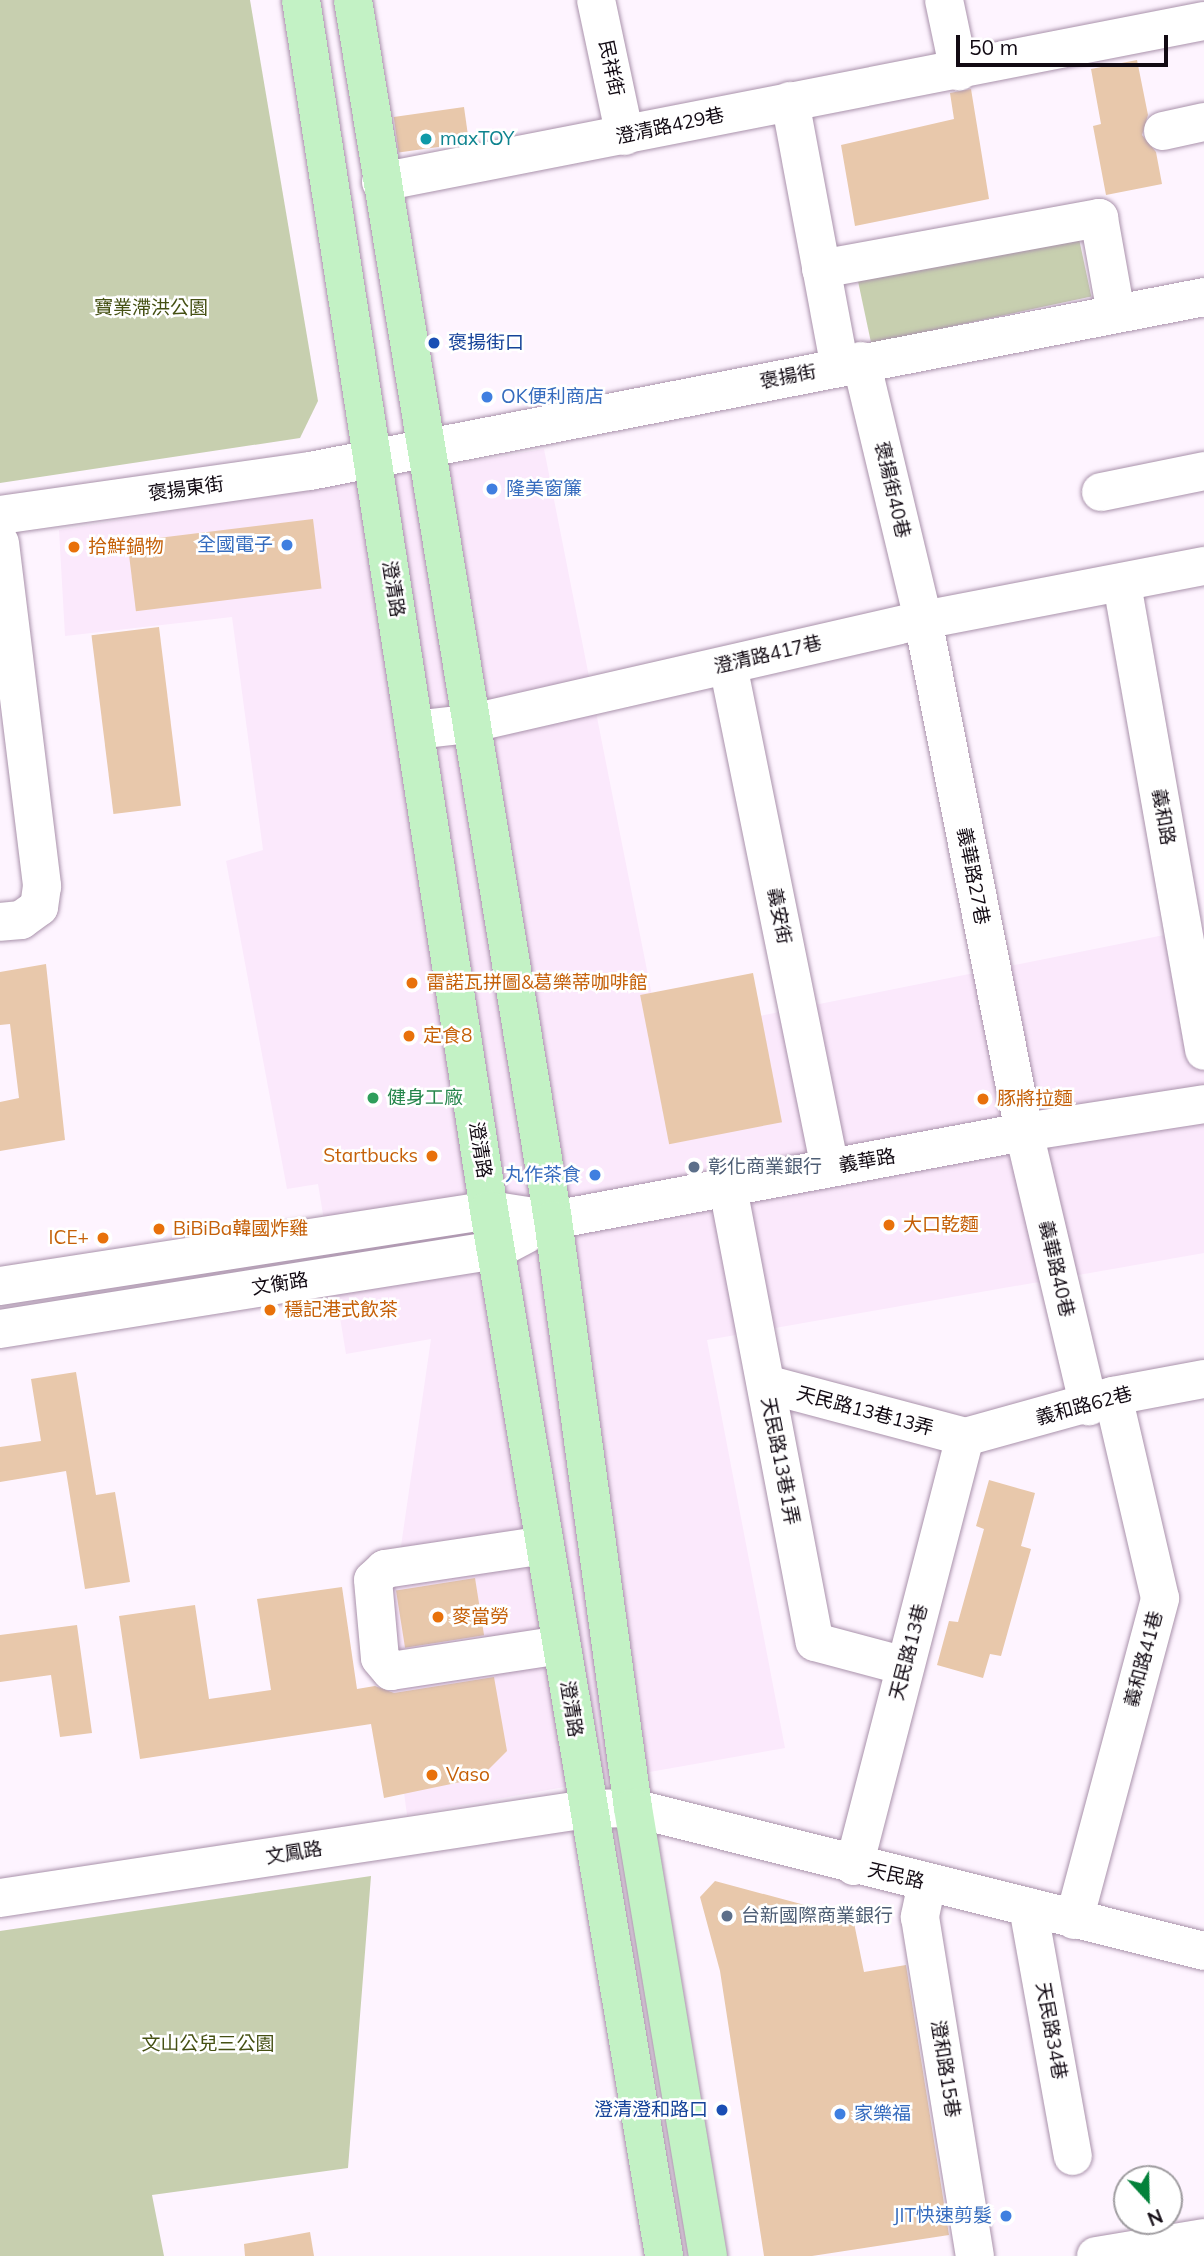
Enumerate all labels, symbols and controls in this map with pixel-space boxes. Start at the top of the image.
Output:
scale bar [959,21,1171,65]
text: 50 m [969,34,1018,60]
street label: 民祥街 [594,38,628,98]
street label: 澄清路429巷 [614,103,726,149]
place label: maxTOY [440,128,514,150]
marker: maxTOY [418,131,434,147]
park label: 寶業滯洪公園 [94,297,208,319]
place label: 褒揚街口 [448,332,524,354]
marker: 褒揚街口 [426,335,442,351]
street label: 褒揚街 [758,360,818,394]
place label: OK便利商店 [501,386,604,408]
marker: OK便利商店 [479,389,495,405]
street label: 褒揚街40巷 [870,439,914,541]
street label: 褒揚東街 [147,472,225,506]
place label: 隆美窗簾 [506,478,582,500]
marker: 隆美窗簾 [484,481,500,497]
place label: 全國電子 [197,534,273,556]
place label: 拾鮮鍋物 [88,536,164,558]
marker: 全國電子 [279,537,295,553]
marker: 拾鮮鍋物 [66,539,82,555]
street label: 澄清路 [377,559,409,619]
street label: 澄清路417巷 [712,631,824,679]
street label: 義和路 [1147,787,1179,847]
street label: 義華路27巷 [952,825,994,927]
street label: 義安街 [762,886,796,946]
place label: 雷諾瓦拼圖&葛樂蒂咖啡館 [426,972,648,994]
marker: 雷諾瓦拼圖&葛樂蒂咖啡館 [404,975,420,991]
place label: 定食8 [423,1025,472,1047]
marker: 定食8 [401,1028,417,1044]
place label: 健身工廠 [387,1087,463,1109]
place label: 豚將拉麵 [997,1088,1073,1110]
marker: 健身工廠 [365,1090,381,1106]
marker: 豚將拉麵 [975,1091,991,1107]
street label: 澄清路 [464,1120,496,1180]
place label: Startbucks [323,1145,418,1167]
street label: 義華路 [837,1145,897,1177]
marker: Startbucks [424,1148,440,1164]
place label: 彰化商業銀行 [708,1156,822,1178]
marker: 彰化商業銀行 [686,1159,702,1175]
place label: 丸作茶食 [505,1164,581,1186]
marker: 丸作茶食 [587,1167,603,1183]
place label: 大口乾麵 [903,1214,979,1236]
marker: 大口乾麵 [881,1217,897,1233]
place label: BiBiBa韓國炸雞 [173,1218,308,1240]
street label: 義華路40巷 [1034,1218,1078,1320]
marker: BiBiBa韓國炸雞 [151,1221,167,1237]
place label: ICE+ [49,1227,89,1249]
marker: ICE+ [95,1230,111,1246]
street label: 文衡路 [250,1268,310,1300]
place label: 穩記港式飲茶 [284,1299,398,1321]
marker: 穩記港式飲茶 [262,1302,278,1318]
street label: 天民路13巷13弄 [794,1382,936,1440]
street label: 義和路62巷 [1033,1382,1135,1430]
street label: 天民路13巷1弄 [756,1395,804,1527]
street label: 天民路13巷 [885,1601,933,1703]
place label: 麥當勞 [452,1606,509,1628]
street label: 義和路41巷 [1120,1608,1168,1710]
marker: 麥當勞 [430,1609,446,1625]
street label: 澄清路 [555,1679,587,1739]
place label: Vaso [446,1764,490,1786]
marker: Vaso [424,1767,440,1783]
street label: 文鳳路 [264,1837,324,1869]
street label: 天民路 [866,1858,926,1894]
place label: 台新國際商業銀行 [741,1905,893,1927]
marker: 台新國際商業銀行 [719,1908,735,1924]
street label: 天民路34巷 [1031,1980,1071,2082]
street label: 澄和路15巷 [926,2018,964,2120]
park label: 文山公兒三公園 [142,2033,274,2055]
place label: 澄清澄和路口 [594,2099,708,2121]
marker: 澄清澄和路口 [714,2102,730,2118]
place label: 家樂福 [854,2103,911,2125]
marker: 家樂福 [832,2106,848,2122]
north arrow [1113,2165,1183,2235]
text: N [1144,2204,1166,2231]
place label: JIT快速剪髮 [893,2205,992,2227]
marker: JIT快速剪髮 [998,2208,1014,2224]

